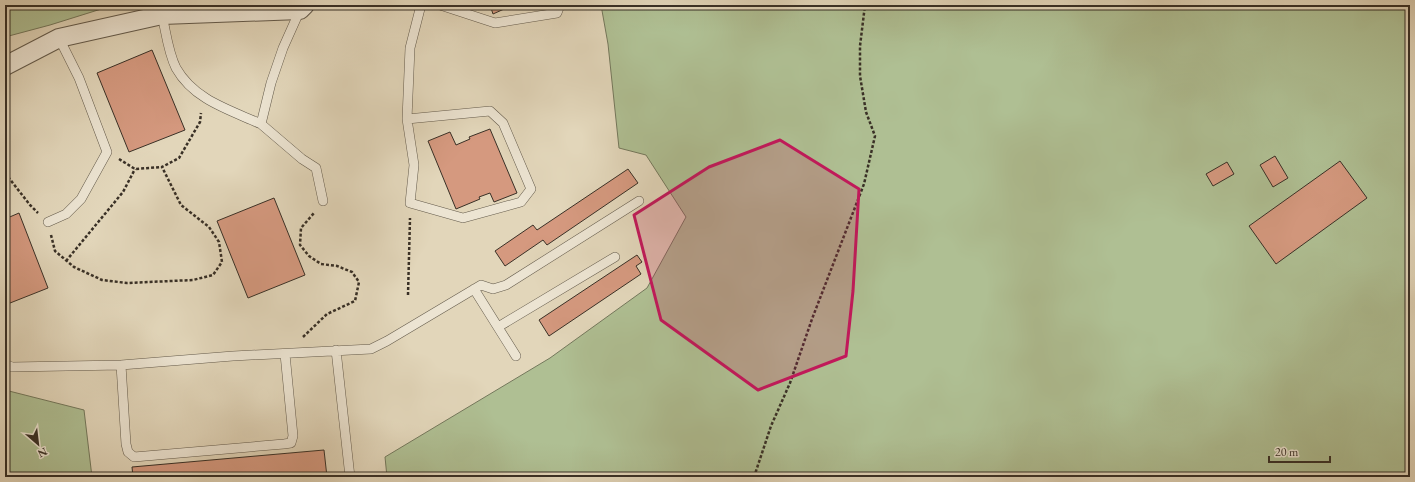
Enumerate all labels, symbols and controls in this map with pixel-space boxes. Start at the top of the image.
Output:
north arrow [18,424,58,464]
scale bar [1269,438,1330,464]
text: 20 m [1275,444,1299,460]
text: N [35,445,50,461]

